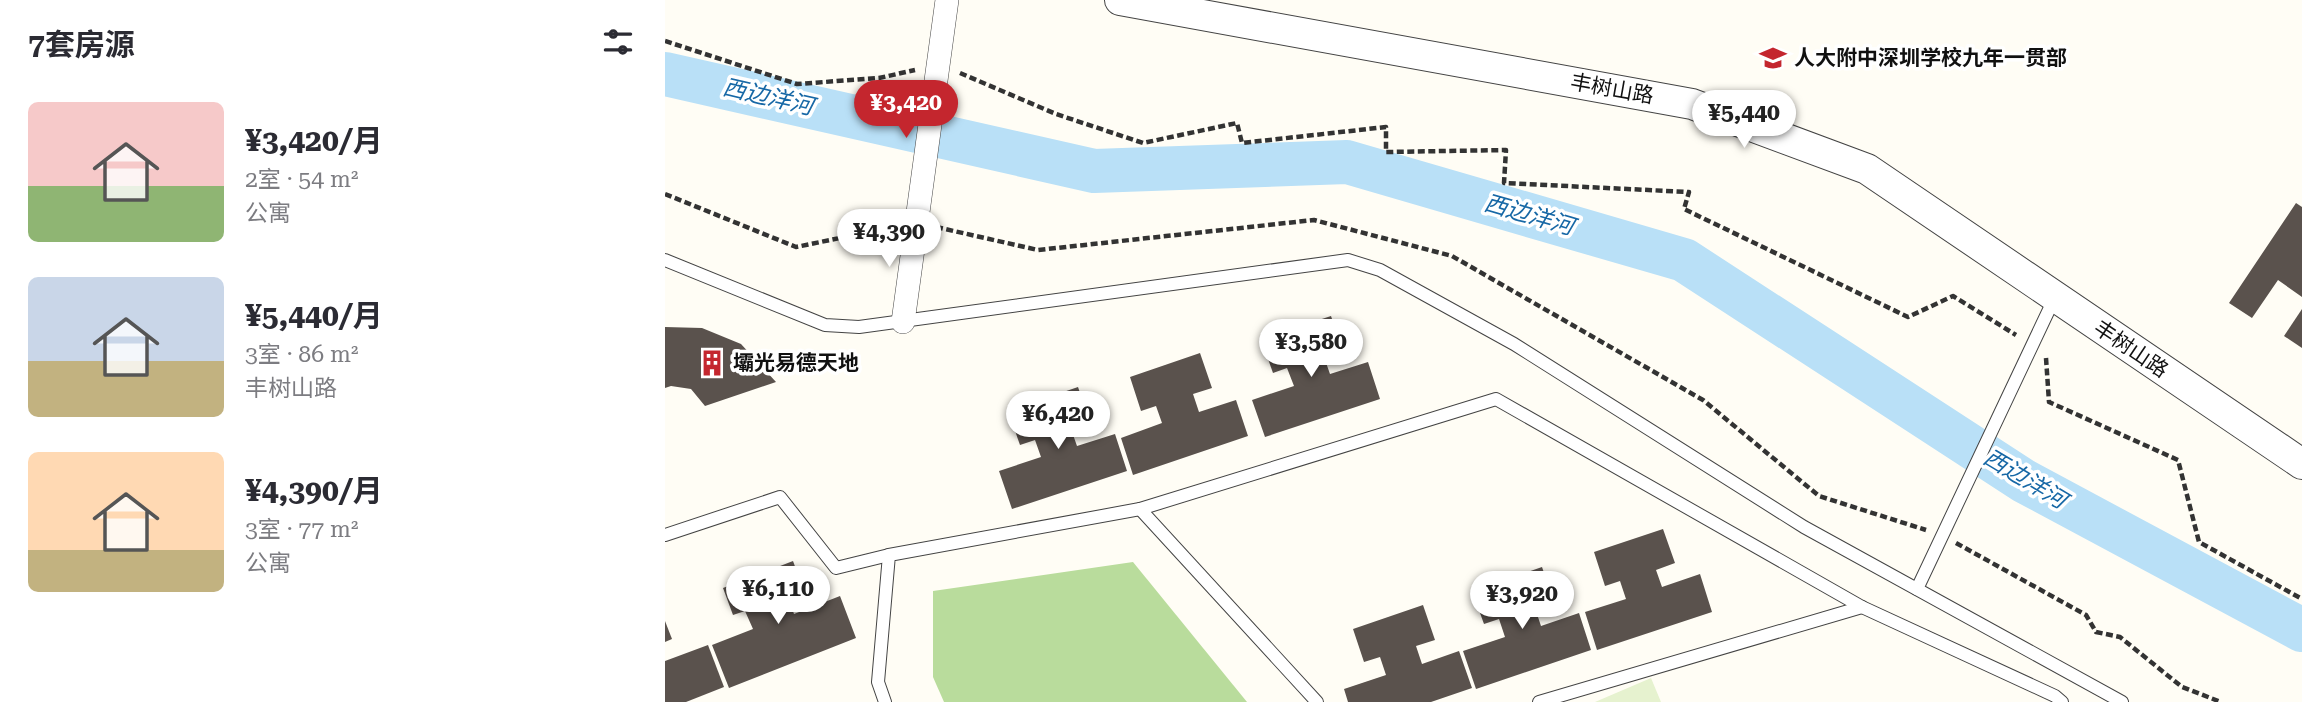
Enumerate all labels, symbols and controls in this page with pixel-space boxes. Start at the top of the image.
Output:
icon: filters [599,23,637,61]
text: 7套房源 [28,27,135,62]
school or university icon: 人大附中深圳学校九年一贯部 [1758,43,1788,73]
place label: 人大附中深圳学校九年一贯部 [1794,46,2067,70]
street label: 丰树山路 [1569,70,1655,108]
water label: 西边洋河 [720,73,820,121]
pin: ¥3,420 [849,80,963,140]
text: ¥3,420 [870,89,942,116]
pin: ¥5,440 [1687,90,1801,150]
text: ¥5,440 [1708,99,1780,126]
text: ¥3,420/月 [245,123,383,158]
icon: home [84,130,168,214]
text: 2室 · 54 m² [245,166,358,193]
water label: 西边洋河 [1481,189,1581,242]
text: 公寓 [245,200,291,227]
pin: ¥4,390 [832,210,946,269]
text: ¥4,390 [853,218,925,245]
text: ¥5,440/月 [245,298,383,333]
icon: home [84,305,168,389]
street label: 丰树山路 [2089,316,2173,382]
pin: ¥3,580 [1254,320,1368,379]
text: ¥3,580 [1275,328,1347,355]
text: 3室 · 86 m² [245,341,358,368]
building icon: 壩光易德天地 [697,348,727,378]
place label: 壩光易德天地 [733,351,859,375]
text: 丰树山路 [245,375,337,402]
pin: ¥6,420 [1001,392,1115,451]
text: ¥6,420 [1022,400,1094,427]
water label: 西边洋河 [1979,444,2075,516]
text: ¥4,390/月 [245,473,383,508]
icon: home [84,480,168,564]
text: 3室 · 77 m² [245,516,358,543]
text: 公寓 [245,550,291,577]
pin: ¥6,110 [721,566,835,626]
pin: ¥3,920 [1465,572,1579,631]
text: ¥6,110 [742,575,814,602]
text: ¥3,920 [1486,580,1558,607]

